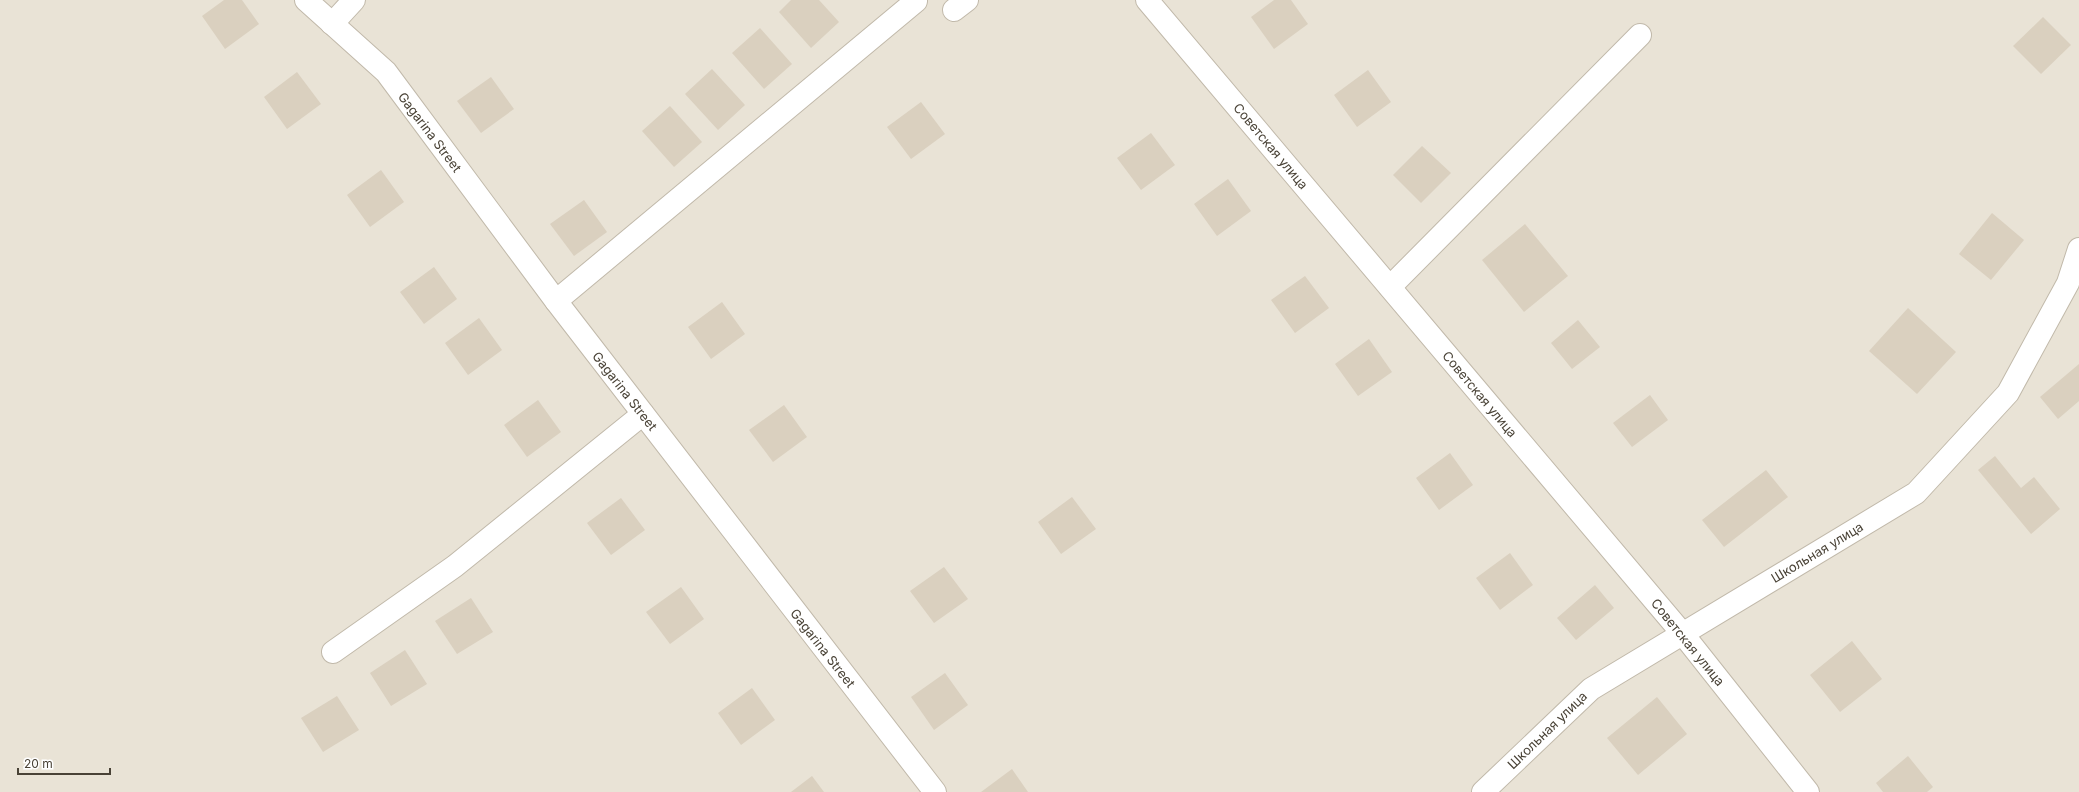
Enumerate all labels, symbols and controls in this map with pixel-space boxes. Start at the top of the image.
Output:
street label: Gagarina Street [395,89,465,175]
street label: Советская улица [1230,100,1312,192]
street label: Gagarina Street [589,348,661,434]
street label: Советская улица [1439,348,1521,440]
street label: Школьная улица [1768,518,1866,586]
street label: Советская улица [1648,595,1728,689]
street label: Gagarina Street [787,605,859,691]
street label: Школьная улица [1504,688,1590,772]
scale bar [18,750,110,776]
text: 20 m [24,756,53,771]

